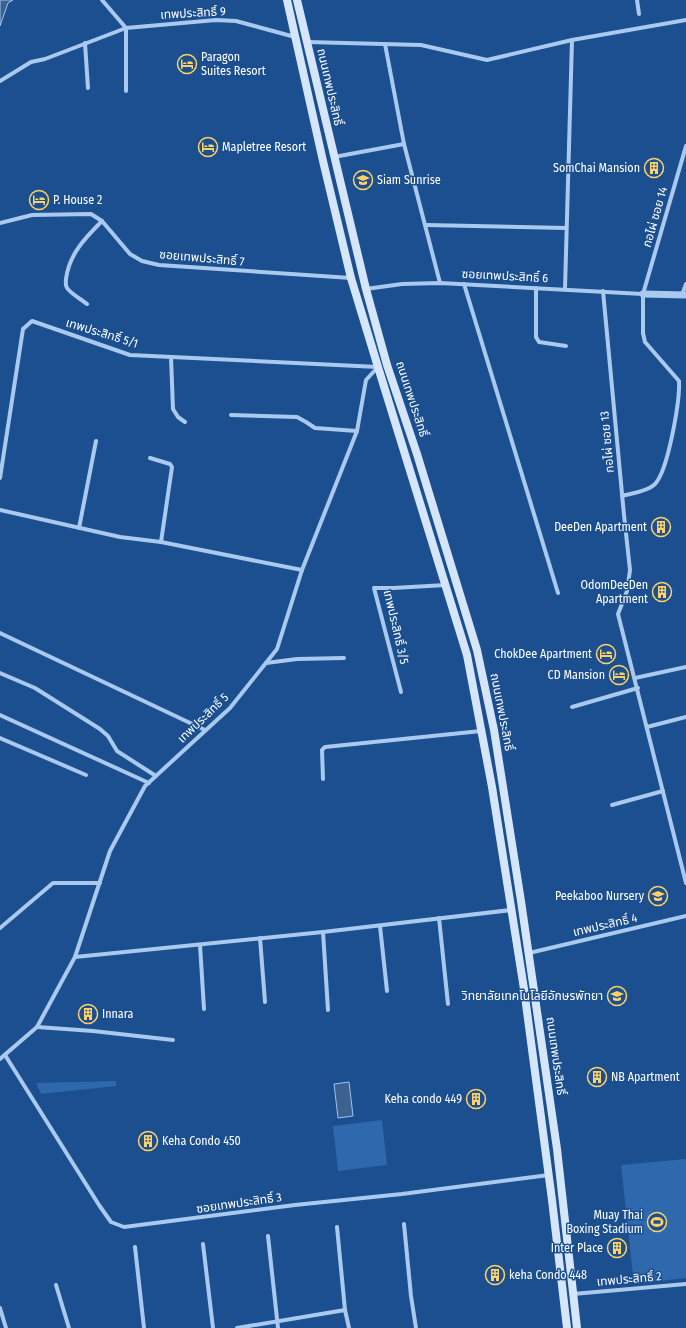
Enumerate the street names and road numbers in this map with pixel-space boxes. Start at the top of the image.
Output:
street label: เทพประสิทธิ์ 9 [160,4,226,22]
street label: ถนนเทพประสิทธิ์ [314,47,346,127]
street label: กอไผ่ ซอย 14 [640,185,670,249]
street label: ซอยเทพประสิทธิ์ 7 [159,247,245,269]
street label: ซอยเทพประสิทธิ์ 6 [461,266,549,285]
street label: เทพประสิทธิ์ 5/1 [64,315,140,351]
street label: ถนนเทพประสิทธิ์ [393,359,431,439]
street label: กอไผ่ ซอย 13 [597,411,617,473]
street label: เทพประสิทธิ์ 3/5 [381,588,412,666]
street label: ถนนเทพประสิทธิ์ [488,672,517,752]
street label: เทพประสิทธิ์ 5 [174,690,232,746]
street label: เทพประสิทธิ์ 4 [571,910,639,939]
street label: ถนนเทพประสิทธิ์ [544,1016,569,1096]
street label: ซอยเทพประสิทธิ์ 3 [195,1190,283,1216]
street label: เทพประสิทธิ์ 2 [596,1269,662,1289]

